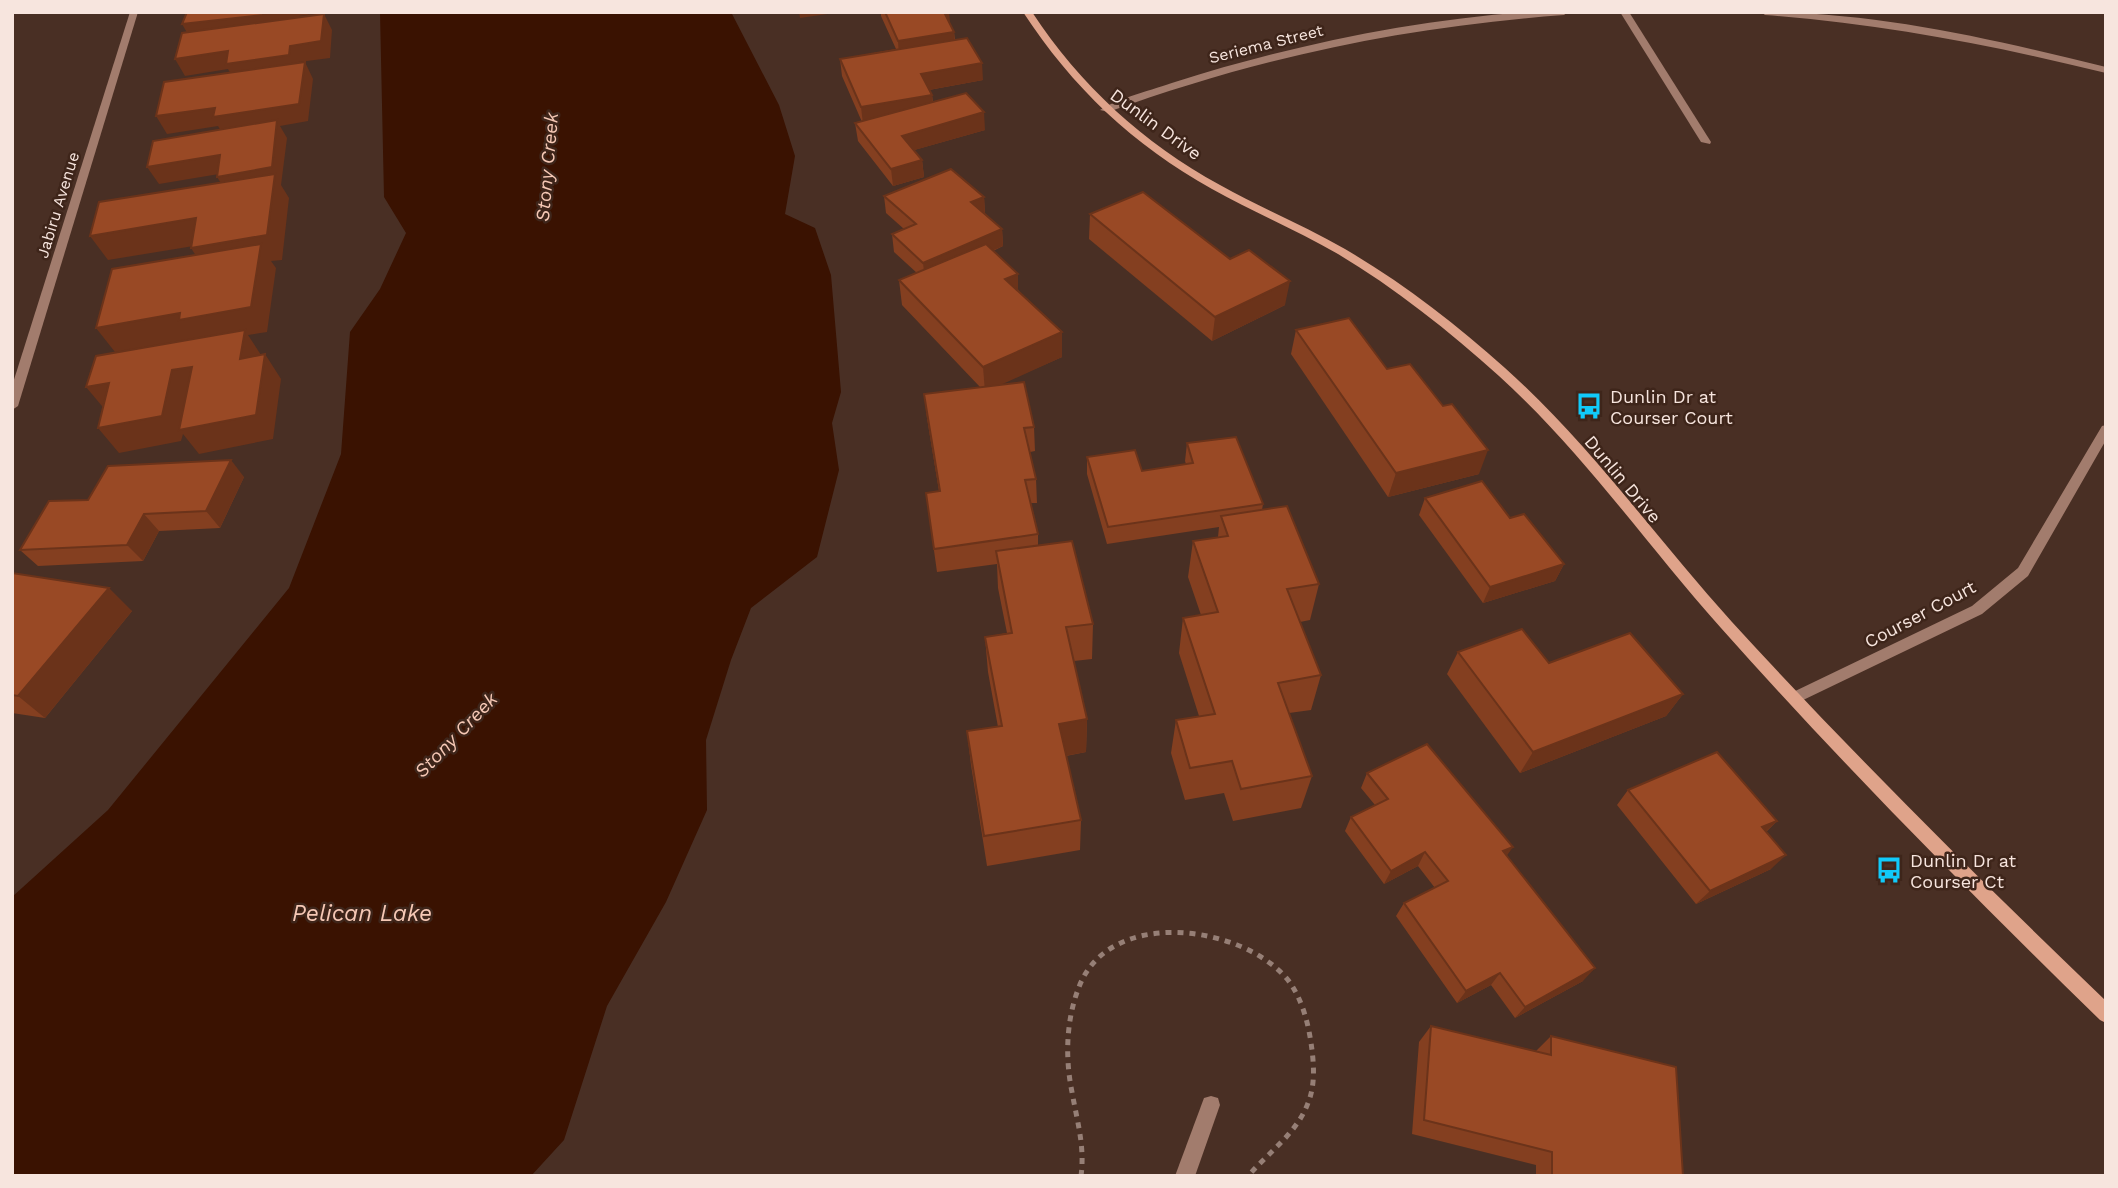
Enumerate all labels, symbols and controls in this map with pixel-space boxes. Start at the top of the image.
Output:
street label: Seriema Street [1207,21,1325,67]
street label: Dunlin Drive [1106,84,1206,164]
water label: Stony Creek [531,111,563,223]
street label: Jabiru Avenue [33,150,83,260]
place label: Dunlin Dr at Courser Court [1610,386,1733,428]
bus stop icon: Dunlin Dr at Courser Court [1574,391,1604,421]
street label: Dunlin Drive [1580,431,1666,527]
street label: Courser Court [1861,576,1980,652]
water label: Stony Creek [410,687,503,782]
place label: Dunlin Dr at Courser Ct [1910,850,2017,892]
bus stop icon: Dunlin Dr at Courser Ct [1874,855,1904,885]
water label: Pelican Lake [292,900,432,927]

